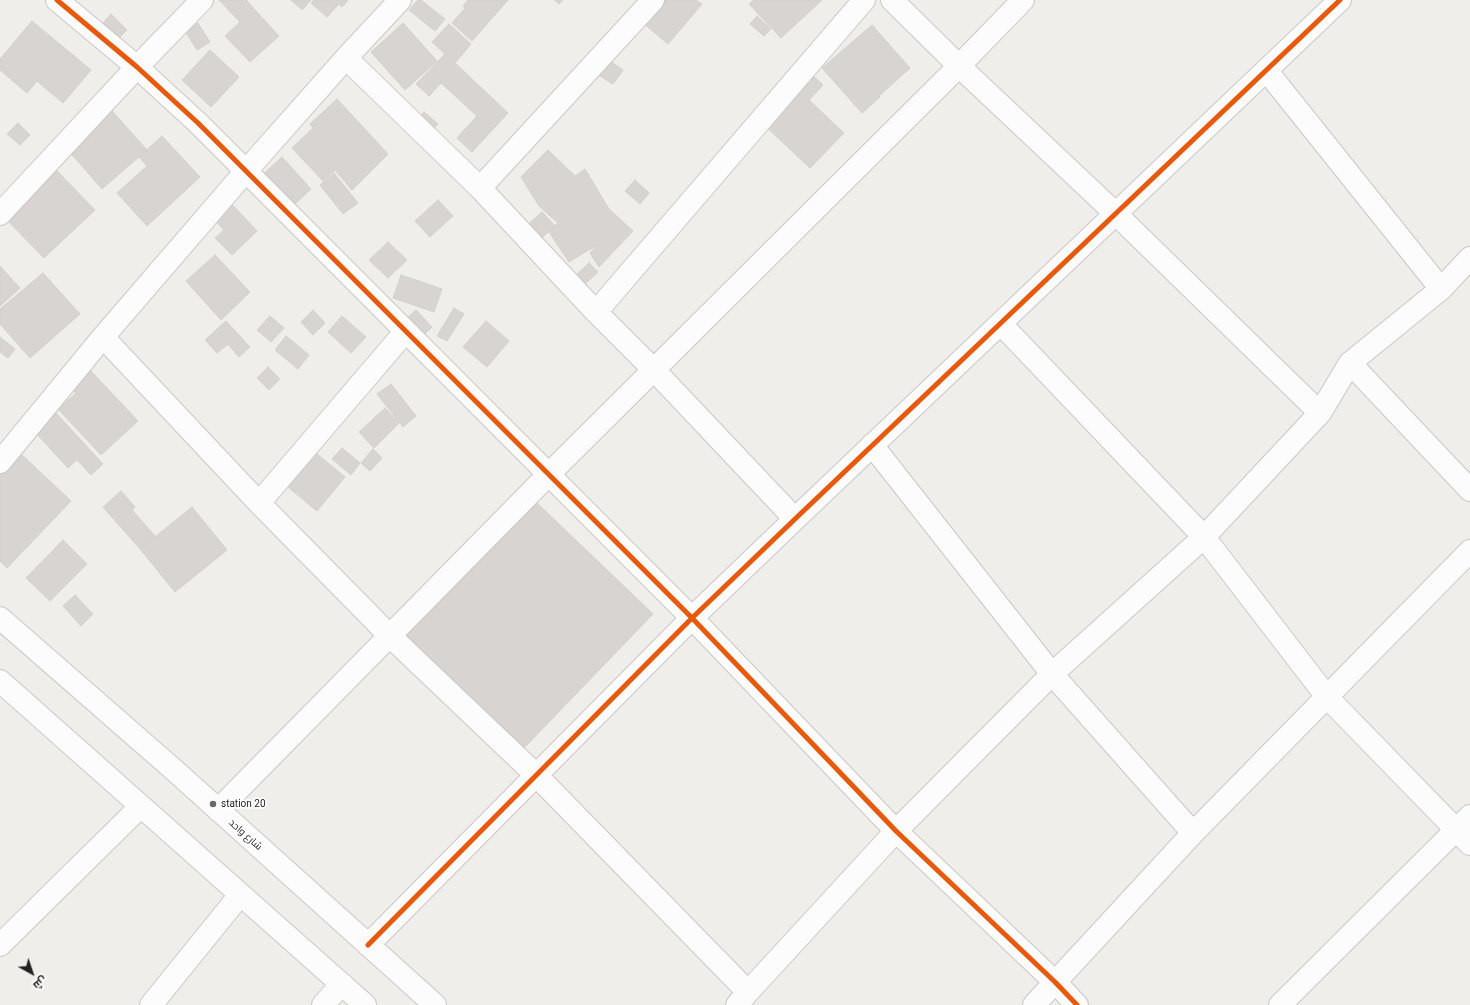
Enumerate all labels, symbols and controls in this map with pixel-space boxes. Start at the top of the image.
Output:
place label: station 20 [221,798,266,810]
marker: station 20 [208,799,218,809]
street label: شارع واحد [226,817,264,853]
north arrow [12,953,52,993]
text: ش [30,973,50,992]

